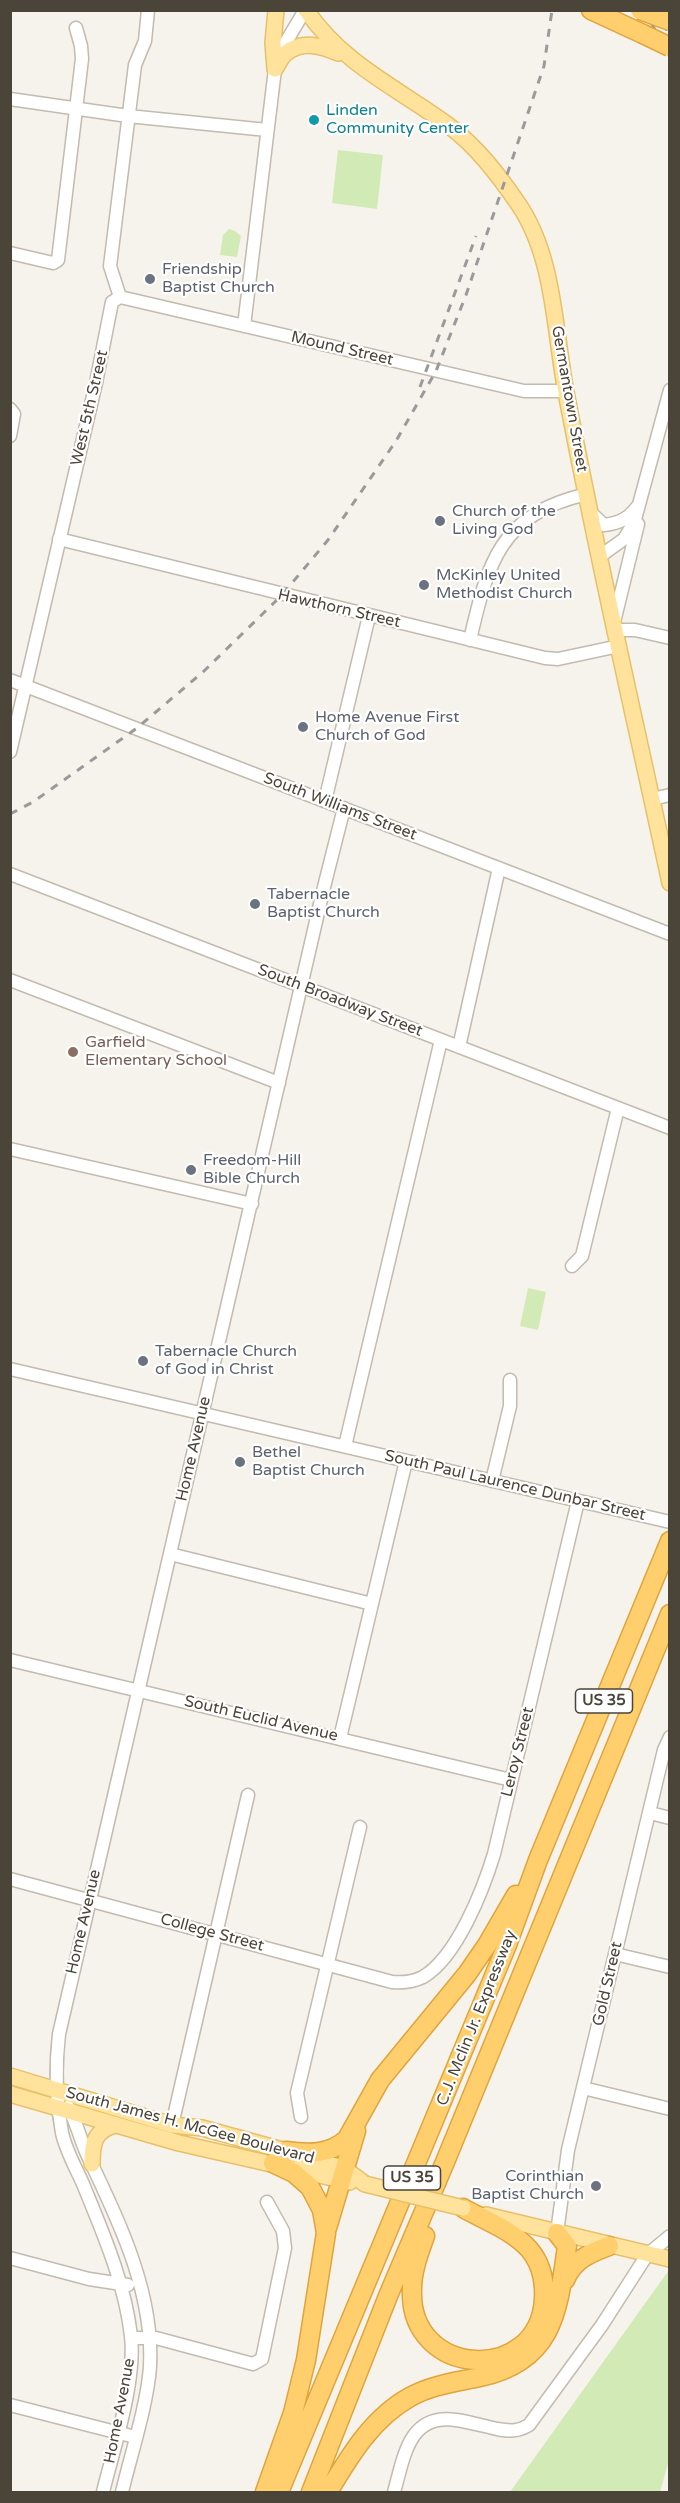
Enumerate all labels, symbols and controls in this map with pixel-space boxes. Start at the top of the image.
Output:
place label: Linden Community Center [326,101,469,139]
marker: Linden Community Center [307,113,321,127]
place label: Friendship Baptist Church [162,260,275,298]
marker: Friendship Baptist Church [143,272,157,286]
street label: Germantown Street [547,324,591,474]
street label: Mound Street [289,328,395,370]
street label: West 5th Street [67,348,113,468]
place label: Church of the Living God [452,502,556,540]
marker: Church of the Living God [433,514,447,528]
place label: McKinley United Methodist Church [436,566,573,604]
marker: McKinley United Methodist Church [417,578,431,592]
street label: Hawthorn Street [276,586,402,632]
place label: Home Avenue First Church of God [315,708,459,746]
marker: Home Avenue First Church of God [296,720,310,734]
street label: South Williams Street [261,769,419,845]
place label: Tabernacle Baptist Church [267,885,380,923]
marker: Tabernacle Baptist Church [248,897,262,911]
street label: South Broadway Street [255,961,425,1041]
place label: Garfield Elementary School [85,1033,227,1071]
marker: Garfield Elementary School [66,1045,80,1059]
place label: Freedom-Hill Bible Church [203,1151,301,1189]
marker: Freedom-Hill Bible Church [184,1163,198,1177]
place label: Tabernacle Church of God in Christ [155,1342,297,1380]
marker: Tabernacle Church of God in Christ [136,1354,150,1368]
street label: Home Avenue [173,1395,215,1503]
place label: Bethel Baptist Church [252,1443,365,1481]
street label: South Paul Laurence Dunbar Street [383,1447,647,1525]
marker: Bethel Baptist Church [233,1455,247,1469]
road number: US 35 [576,1689,632,1713]
street label: South Euclid Avenue [182,1692,340,1746]
street label: Leroy Street [498,1705,538,1799]
street label: Home Avenue [63,1868,105,1976]
street label: College Street [158,1910,266,1956]
street label: C.J. Mclin Jr. Expressway [433,1927,521,2109]
street label: Gold Street [589,1940,627,2028]
street label: South James H. McGee Boulevard [64,2084,316,2168]
road number: US 35 [384,2166,440,2190]
place label: Corinthian Baptist Church [471,2167,584,2205]
marker: Corinthian Baptist Church [589,2179,603,2193]
street label: Home Avenue [100,2357,140,2465]

